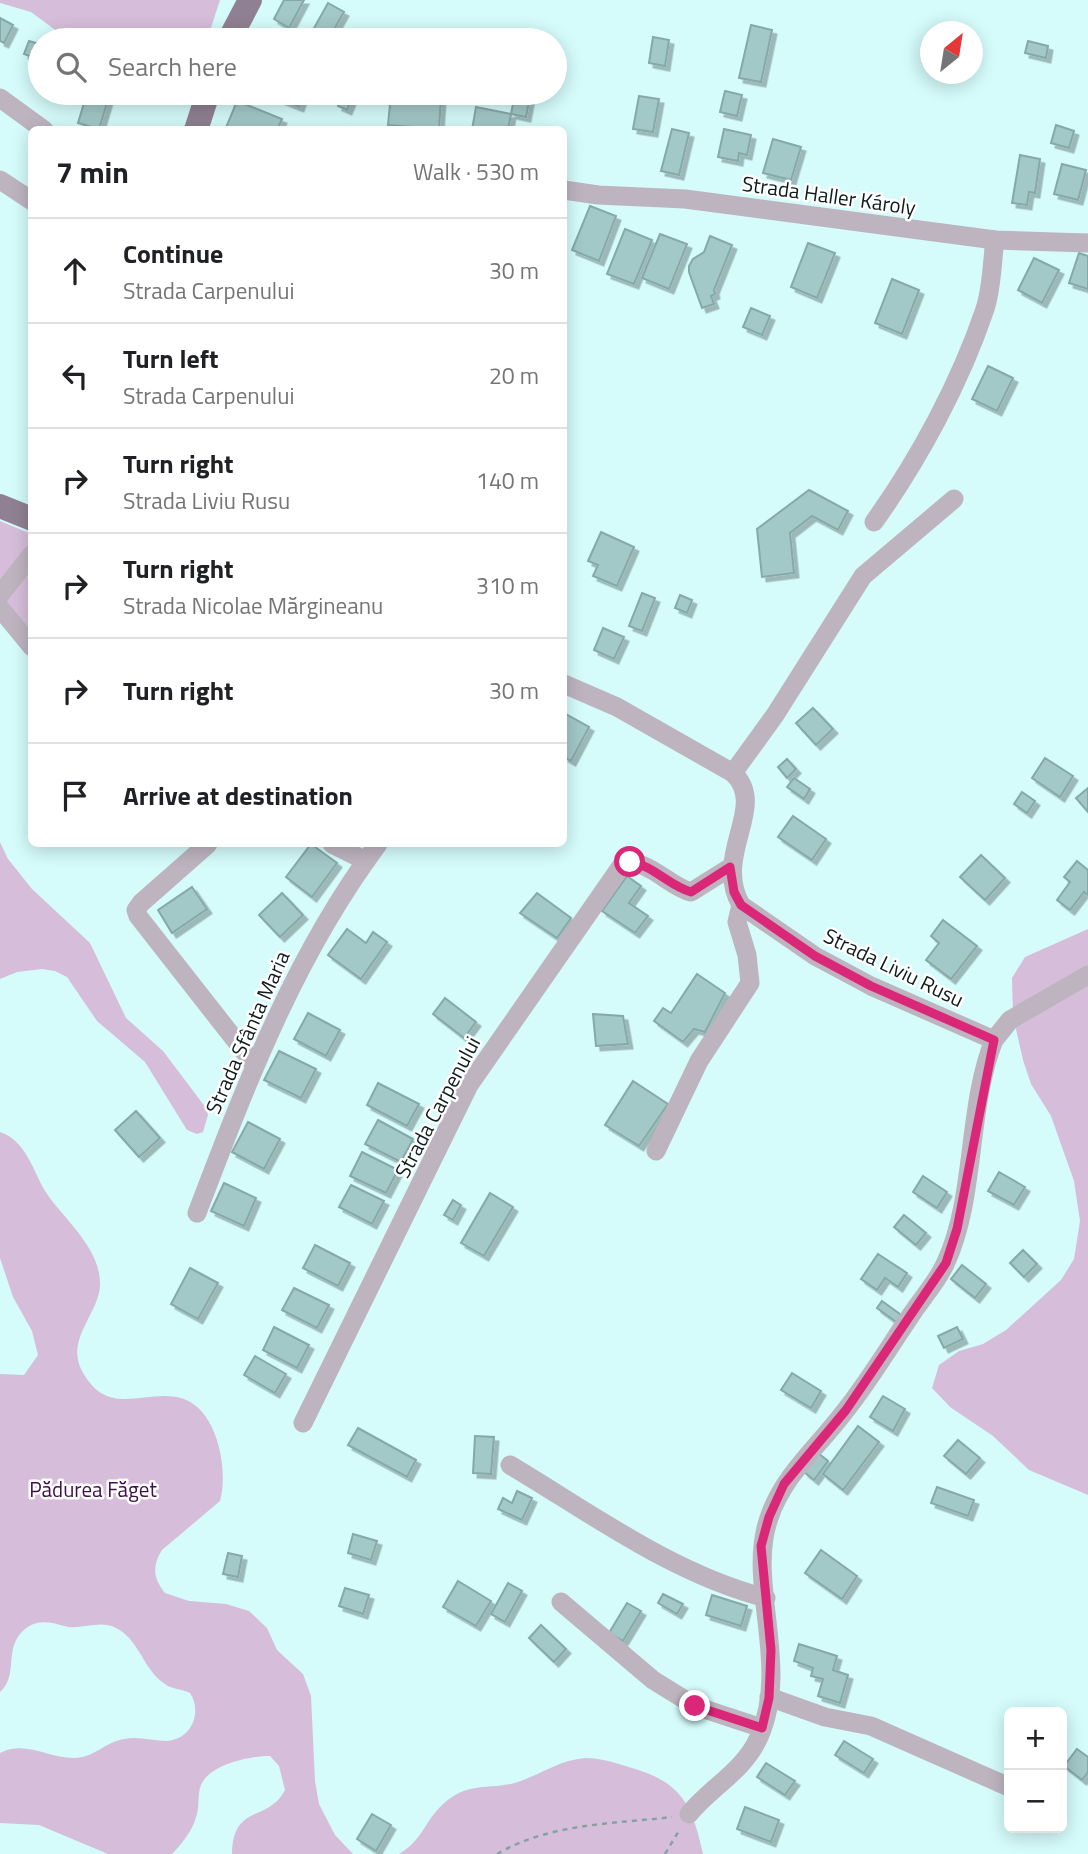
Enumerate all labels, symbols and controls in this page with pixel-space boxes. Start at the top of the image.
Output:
north arrow [920,21,983,84]
search box [28,28,567,105]
text: Search here [108,47,237,86]
icon: search [52,48,90,86]
text: 7 min [56,149,129,195]
text: Walk · 530 m [413,154,539,189]
street label: Strada Haller Károly [740,167,918,223]
text: Continue [123,234,223,273]
icon: ahead [56,252,94,290]
text: 30 m [489,253,539,288]
text: Strada Carpenului [123,273,294,308]
text: Turn left [123,339,218,378]
icon: left [56,357,94,395]
text: 20 m [489,358,539,393]
text: Strada Carpenului [123,378,294,413]
text: Turn right [123,444,234,483]
icon: right [56,462,94,500]
text: 140 m [476,463,539,498]
text: Strada Liviu Rusu [123,483,290,518]
text: Turn right [123,549,234,588]
icon: right [56,567,94,605]
text: 310 m [476,568,539,603]
text: Strada Nicolae Mărgineanu [123,588,383,623]
text: Turn right [123,671,234,710]
icon: right [56,672,94,710]
text: 30 m [489,673,539,708]
text: Arrive at destination [123,776,353,815]
icon: arrive [56,777,94,815]
route start [614,846,645,877]
street label: Strada Liviu Rusu [818,919,970,1015]
street label: Strada Sfânta Maria [197,945,298,1119]
street label: Strada Carpenului [386,1030,488,1184]
park label: Pădurea Făget [29,1473,157,1505]
route end [679,1690,710,1721]
map controls [1004,1707,1067,1833]
button: + [1004,1707,1067,1770]
button: − [1004,1770,1067,1833]

